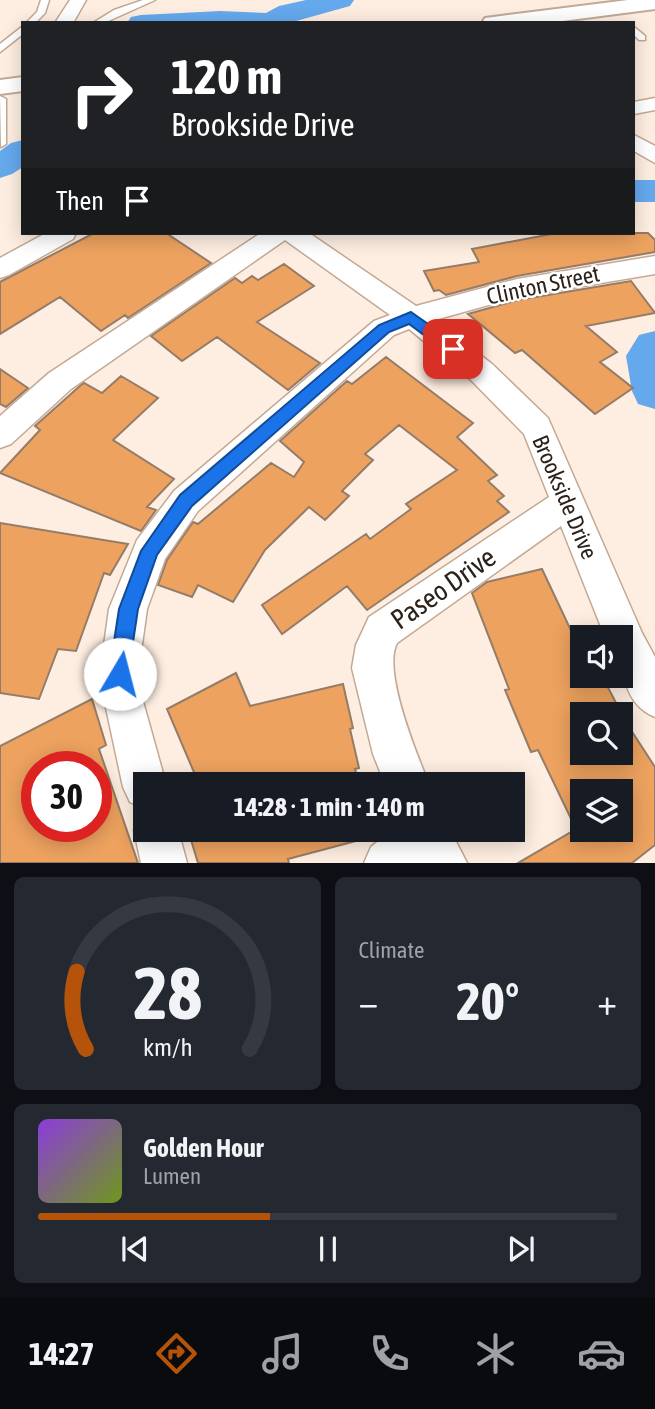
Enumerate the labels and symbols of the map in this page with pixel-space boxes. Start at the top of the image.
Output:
street label: Clinton Street [484,260,602,310]
pin [423,319,483,379]
street label: Brookside Drive [527,431,603,563]
street label: Paseo Drive [385,540,501,636]
position arrow [83,637,157,711]
speed limit sign: 30 [21,751,112,842]

